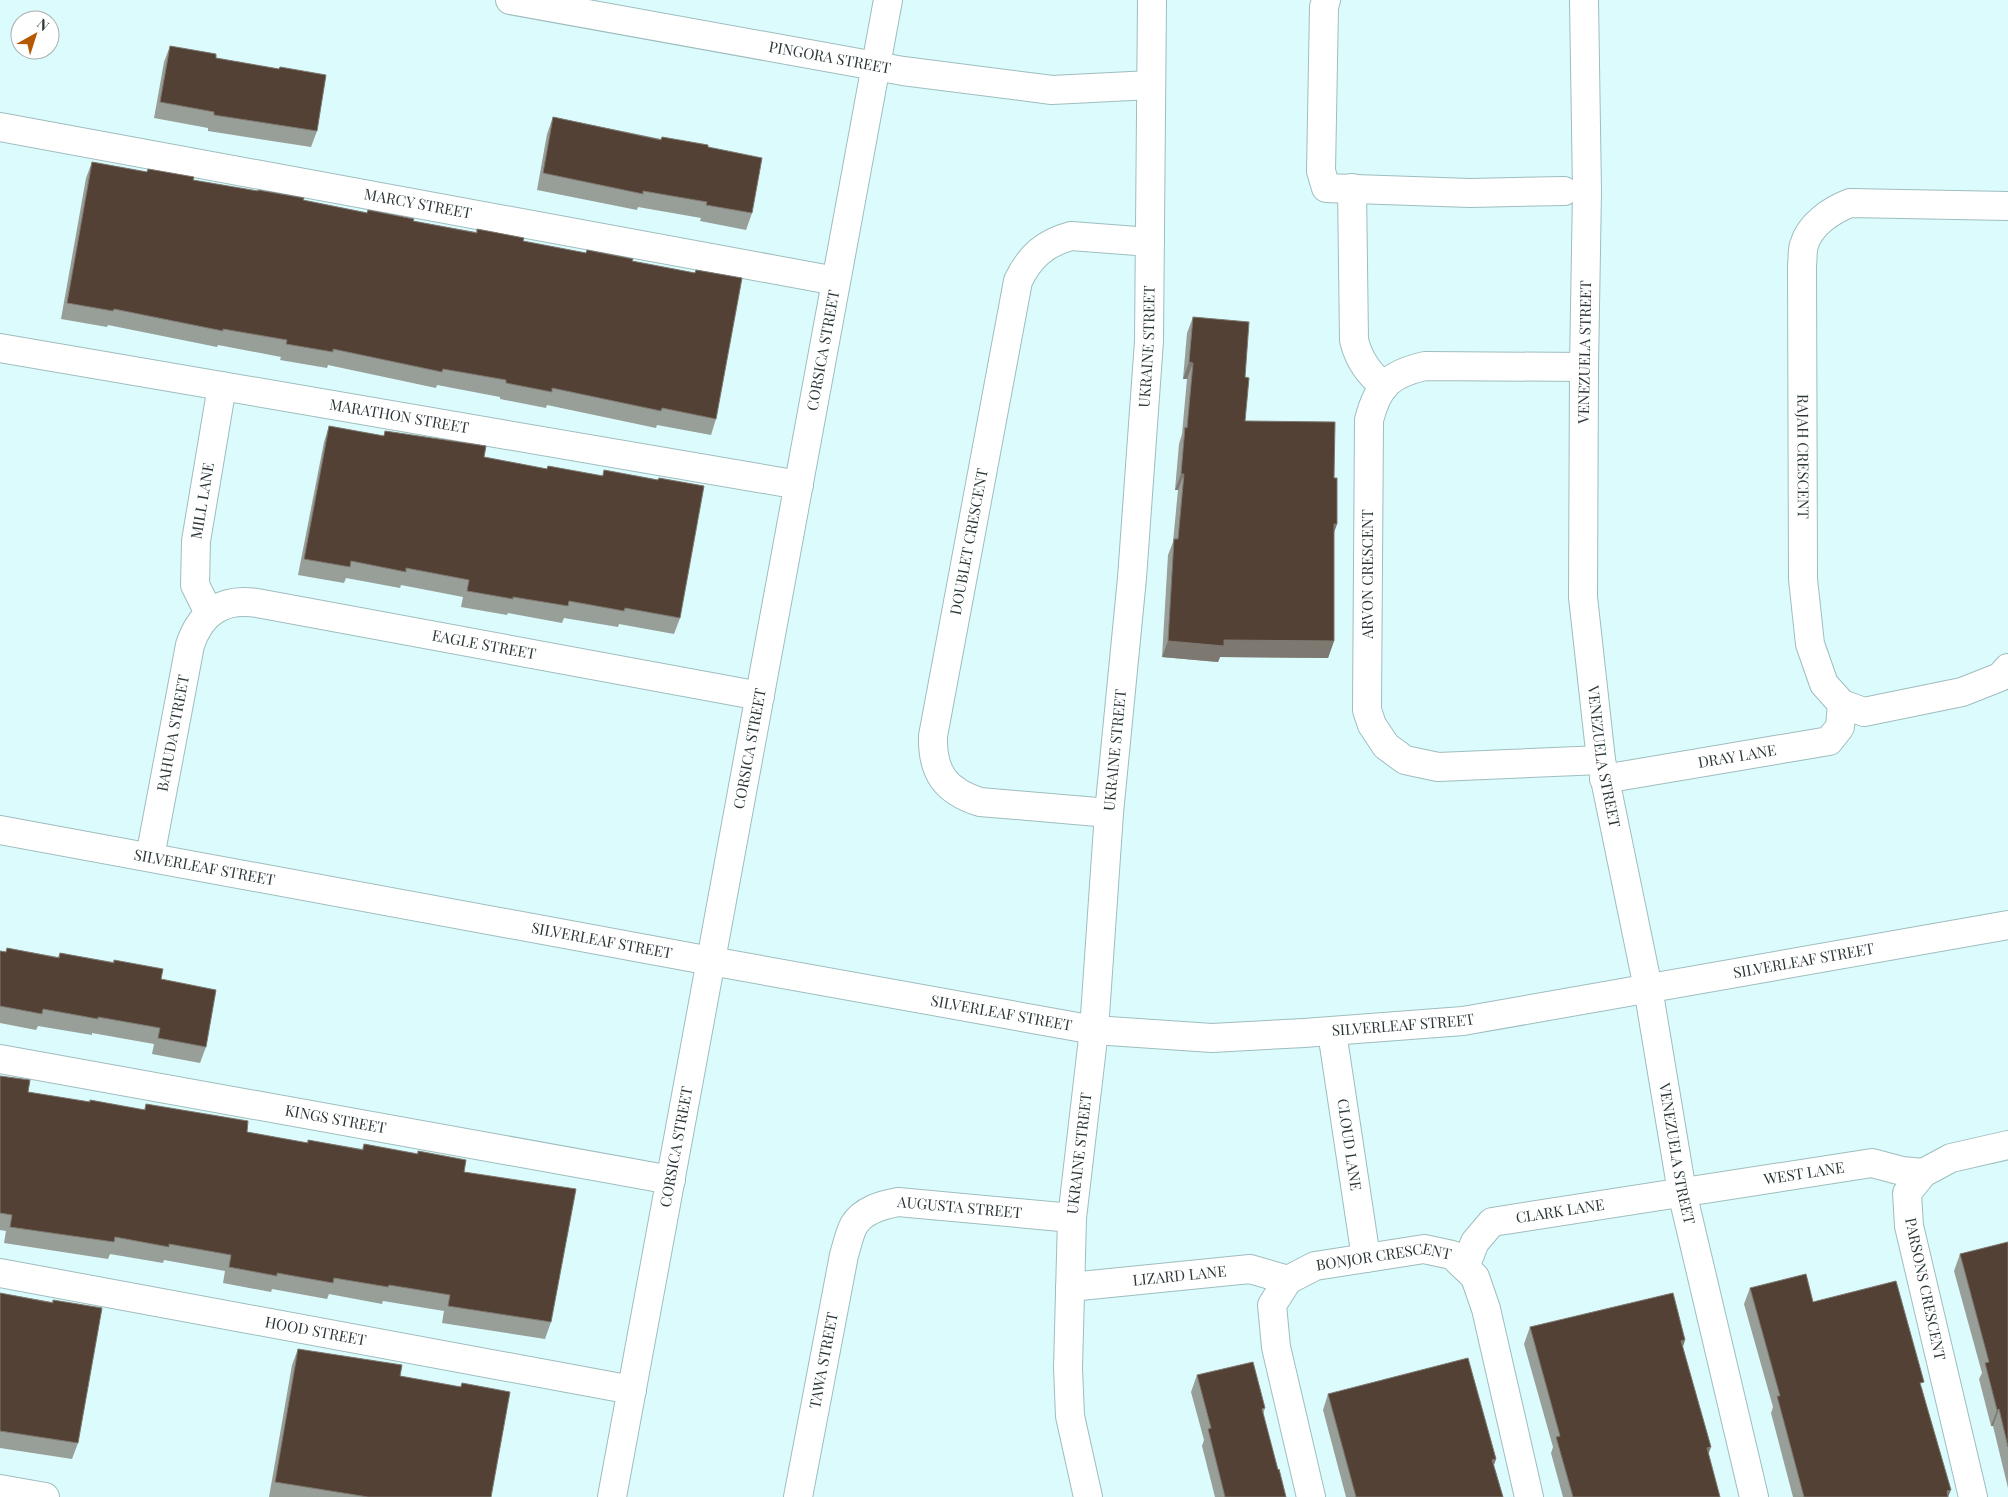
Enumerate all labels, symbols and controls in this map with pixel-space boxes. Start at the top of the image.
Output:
north arrow [10,10,60,60]
text: N [34,14,53,35]
street label: PINGORA STREET [767,36,893,78]
street label: MARCY STREET [363,183,474,223]
street label: VENEZUELA STREET [1573,280,1595,425]
street label: UKRAINE STREET [1133,285,1158,408]
street label: CORSICA STREET [801,288,843,412]
street label: MARATHON STREET [328,394,471,437]
street label: RAJAH CRESCENT [1793,394,1814,519]
street label: MILL LANE [185,461,218,540]
street label: DOUBLET CRESCENT [945,467,992,617]
street label: ARVON CRESCENT [1357,509,1377,640]
street label: EAGLE STREET [430,625,538,663]
street label: BAHUDA STREET [152,673,193,793]
street label: VENEZUELA STREET [1584,683,1626,829]
street label: CORSICA STREET [728,686,770,810]
street label: UKRAINE STREET [1098,688,1130,812]
street label: DRAY LANE [1696,739,1778,772]
street label: SILVERLEAF STREET [133,844,277,889]
street label: SILVERLEAF STREET [530,917,674,963]
street label: SILVERLEAF STREET [1731,938,1876,982]
street label: SILVERLEAF STREET [929,990,1074,1035]
street label: SILVERLEAF STREET [1331,1008,1476,1040]
street label: VENEZUELA STREET [1655,1080,1700,1226]
street label: CORSICA STREET [655,1085,696,1209]
street label: UKRAINE STREET [1062,1091,1096,1215]
street label: CLOUD LANE [1333,1097,1367,1192]
street label: KINGS STREET [283,1100,388,1137]
street label: WEST LANE [1761,1156,1846,1189]
street label: AUGUSTA STREET [895,1191,1023,1222]
street label: CLARK LANE [1514,1194,1606,1227]
street label: PARSONS CRESCENT [1901,1216,1951,1362]
street label: BONJOR CRESCENT [1315,1238,1453,1275]
street label: LIZARD LANE [1132,1260,1227,1290]
street label: TAWA STREET [804,1310,842,1410]
street label: HOOD STREET [263,1311,368,1350]

